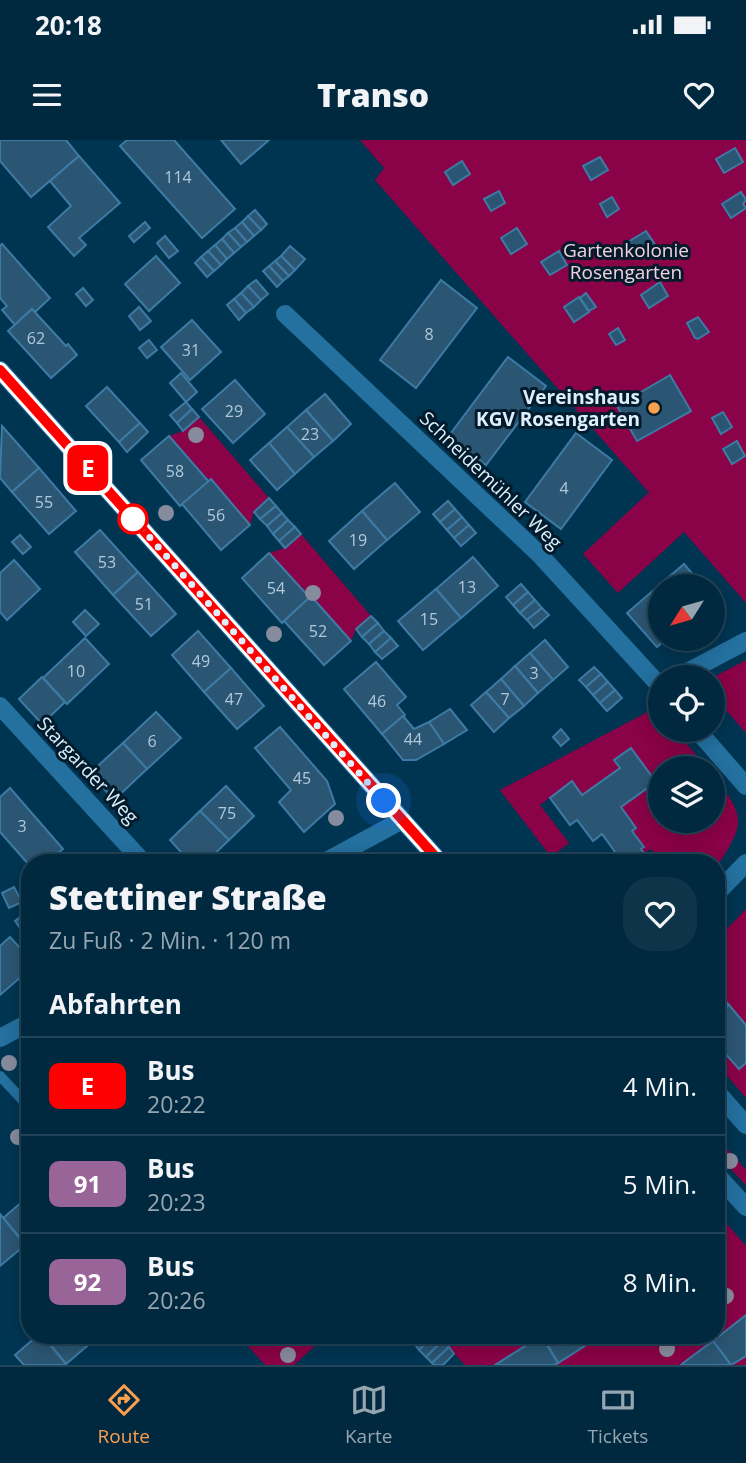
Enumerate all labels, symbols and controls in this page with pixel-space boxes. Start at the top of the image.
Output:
text: 20:18 [35,7,102,43]
text: Transo [317,73,429,116]
icon: menu [28,76,66,114]
icon: heart [680,76,718,114]
house number: 114 [164,166,192,188]
park label: Gartenkolonie Rosengarten [563,237,689,285]
house number: 8 [424,323,434,345]
house number: 62 [27,327,45,349]
house number: 31 [182,339,200,361]
place label: Vereinshaus KGV Rosengarten [476,384,640,432]
house number: 29 [225,400,243,422]
marker: Vereinshaus KGV Rosengarten [646,400,662,416]
street label: Schneidemühler Weg [414,405,568,555]
house number: 23 [301,423,319,445]
line badge: E [65,445,111,491]
text: E [81,451,95,484]
house number: 58 [166,460,184,482]
house number: 4 [559,477,569,499]
house number: 55 [35,491,53,513]
unlabelled marker [118,504,148,534]
house number: 56 [207,504,225,526]
house number: 19 [349,529,367,551]
house number: 53 [98,551,116,573]
north arrow [648,574,724,651]
map controls [648,574,725,833]
house number: 13 [458,576,476,598]
house number: 54 [267,577,285,599]
house number: 51 [135,593,153,615]
house number: 15 [420,608,438,630]
house number: 52 [309,620,327,642]
house number: 49 [192,650,210,672]
house number: 10 [67,660,85,682]
house number: 3 [529,662,539,684]
button: locate [648,665,725,742]
house number: 47 [225,688,243,710]
house number: 7 [500,688,510,710]
house number: 46 [368,690,386,712]
street label: Stargarder Weg [32,711,144,829]
house number: 44 [404,728,422,750]
house number: 6 [147,730,157,752]
button: layers [648,756,725,833]
house number: 45 [293,767,311,789]
your location [366,783,401,818]
house number: 75 [218,802,236,824]
house number: 3 [17,815,27,837]
text: Stettiner Straße [49,875,327,920]
button: heart [623,877,697,951]
text: Zu Fuß · 2 Min. · 120 m [49,924,291,956]
text: Abfahrten [49,986,182,1022]
text: Bus [147,1052,194,1088]
text: 4 Min. [623,1068,697,1104]
text: E [81,1069,94,1102]
text: 20:22 [147,1088,206,1120]
text: Bus [147,1150,194,1186]
text: 5 Min. [623,1166,697,1202]
text: 91 [74,1167,101,1200]
text: 20:23 [147,1186,206,1218]
text: Bus [147,1248,194,1284]
text: 8 Min. [623,1264,697,1300]
text: 92 [74,1265,101,1298]
text: 20:26 [147,1284,206,1316]
tab: Route [98,1381,150,1449]
tab: Karte [345,1381,392,1449]
tab: Tickets [588,1381,648,1449]

